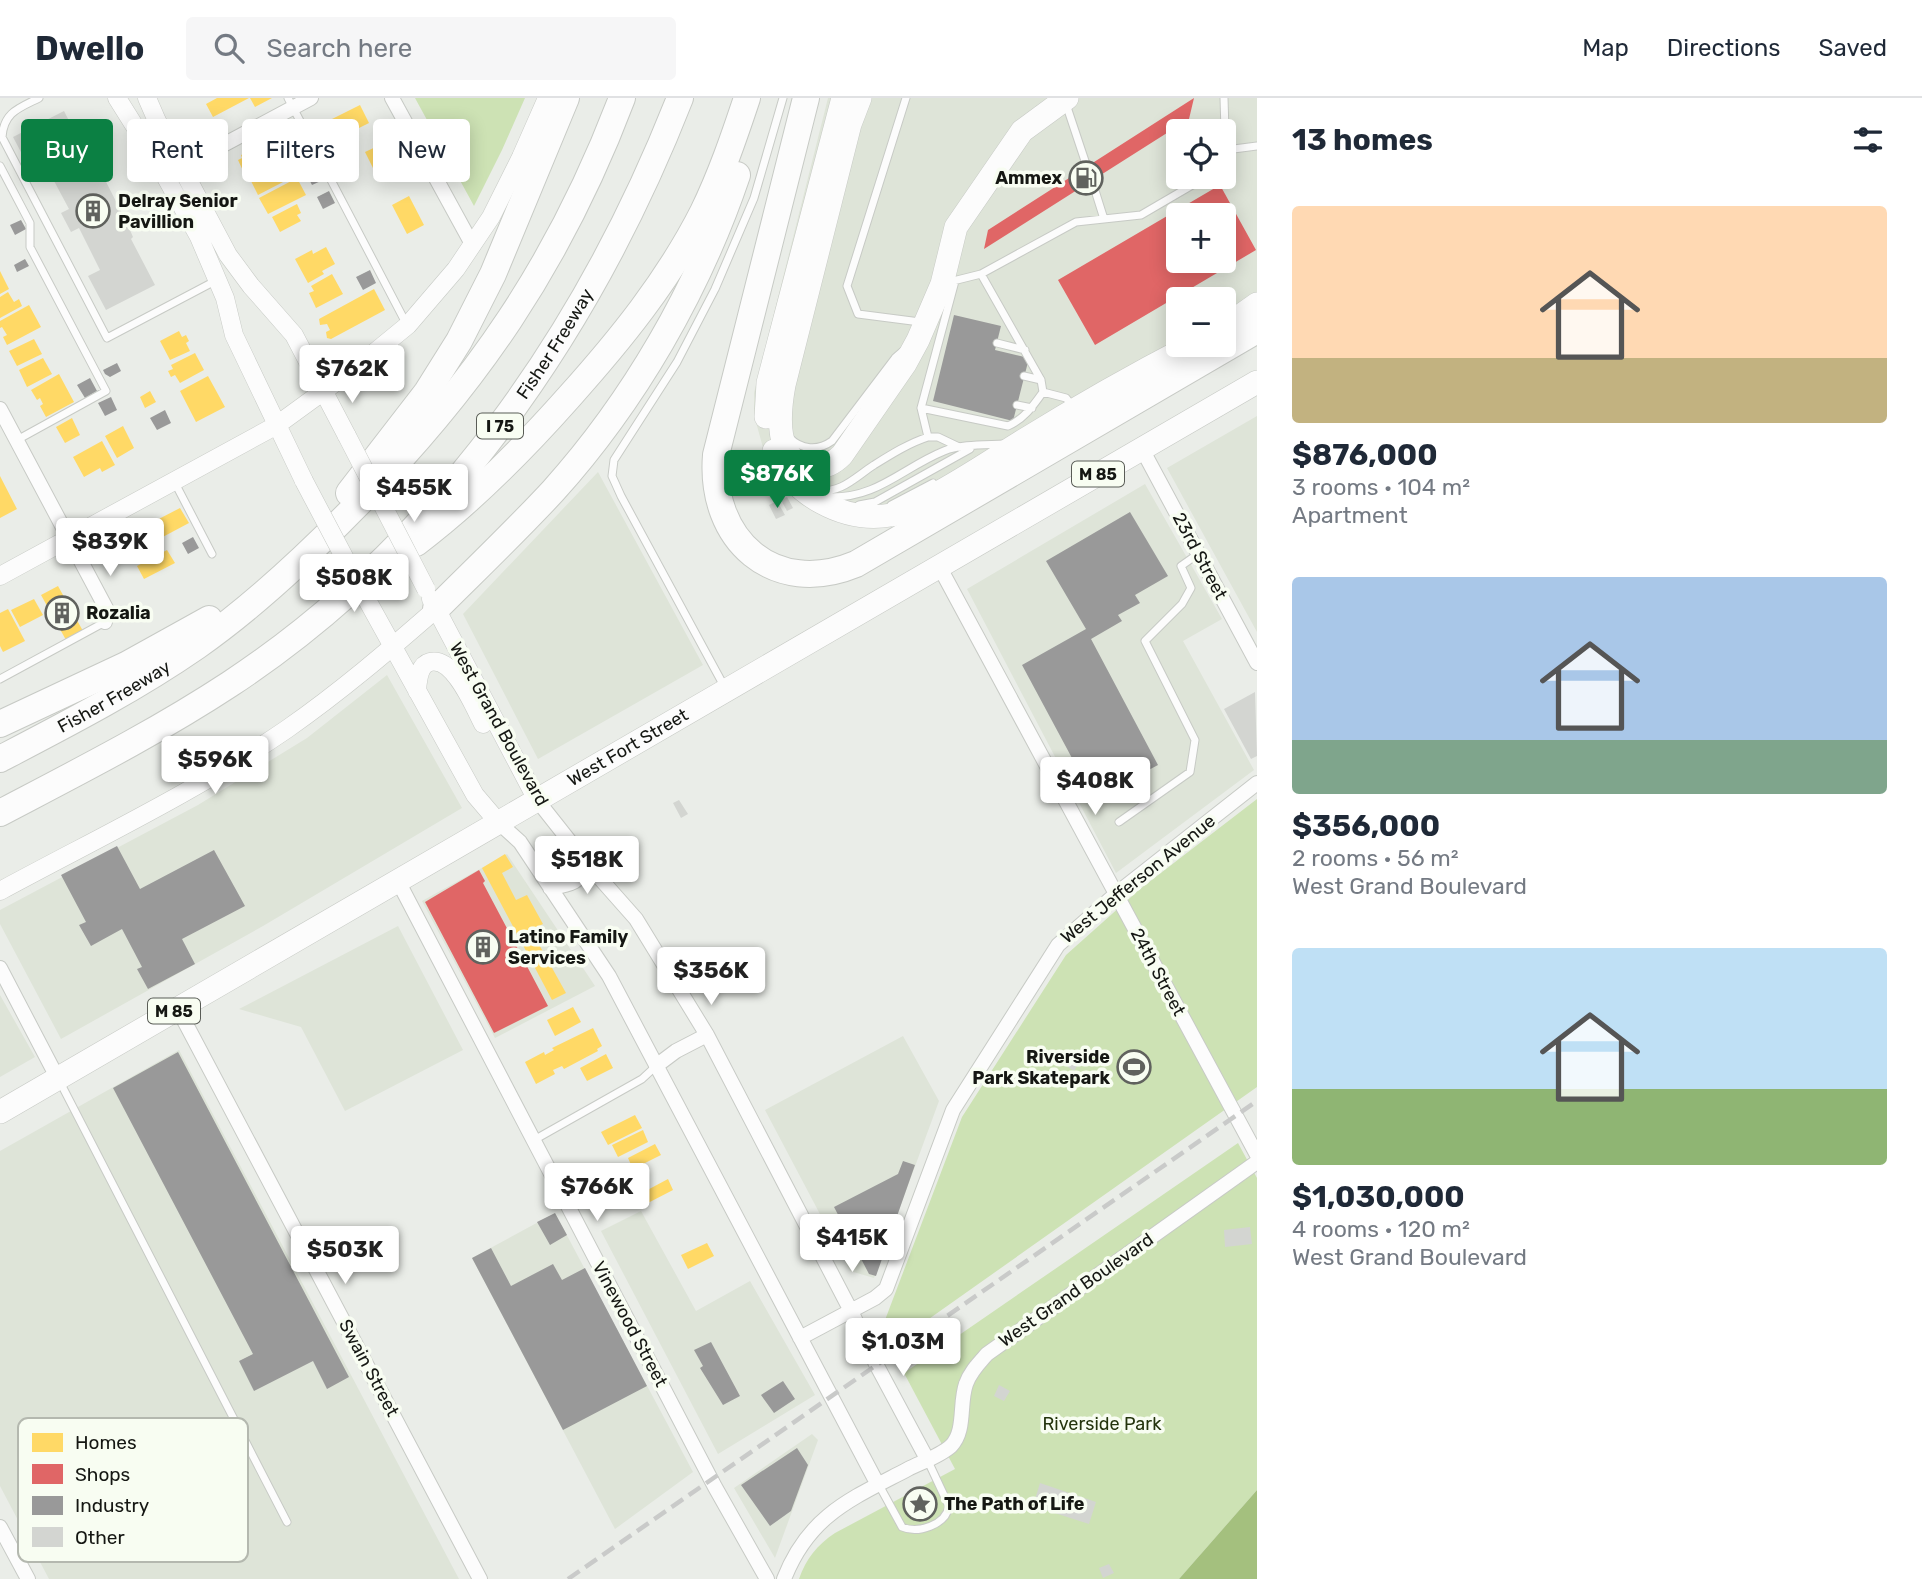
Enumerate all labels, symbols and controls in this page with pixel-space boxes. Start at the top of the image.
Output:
search box [186,17,676,80]
text: Dwello [35,29,144,68]
icon: search [210,29,248,67]
text: Search here [266,33,412,64]
text: Map [1582,34,1629,62]
text: Directions [1667,34,1780,62]
text: Saved [1818,34,1887,62]
chip: Buy [21,119,113,182]
chip: Rent [127,119,228,182]
chip: Filters [242,119,359,182]
chip: New [373,119,470,182]
map controls [1166,119,1236,357]
button: locate [1166,119,1236,189]
icon: filters [1849,121,1887,159]
text: 13 homes [1292,122,1433,158]
fuel station icon: Ammex [1067,159,1105,197]
place label: Ammex [995,167,1062,189]
place label: Delray Senior Pavillion [118,190,238,233]
building icon: Delray Senior Pavillion [74,192,112,230]
button: + [1166,203,1236,273]
icon: home [1527,252,1653,378]
street label: Fisher Freeway [512,285,598,403]
button: − [1166,287,1236,357]
pin: $762K [303,345,401,405]
text: $762K [315,354,389,382]
road number: I 75 [477,414,523,438]
text: $876,000 [1292,437,1438,473]
pin: $876K [728,450,826,510]
text: $876K [740,459,814,487]
road number: M 85 [1072,462,1124,486]
pin: $455K [365,464,463,524]
text: $455K [376,473,452,501]
text: 3 rooms · 104 m² [1292,473,1470,501]
text: Apartment [1292,501,1408,529]
street label: 23rd Street [1168,509,1232,603]
pin: $839K [61,518,159,578]
text: $839K [72,527,148,555]
pin: $508K [305,554,403,614]
text: $508K [316,563,392,591]
building icon: Rozalia [43,594,81,632]
place label: Rozalia [86,602,151,624]
icon: home [1527,623,1653,749]
street label: West Grand Boulevard [445,638,553,810]
street label: Fisher Freeway [54,655,175,738]
street label: West Fort Street [564,704,692,791]
pin: $596K [166,736,264,796]
text: $596K [177,745,253,773]
pin: $408K [1046,758,1144,817]
text: $408K [1056,766,1134,794]
text: $356,000 [1292,808,1440,844]
street label: West Jefferson Avenue [1056,810,1220,948]
pin: $518K [538,836,636,896]
text: 2 rooms · 56 m² [1292,844,1459,872]
text: $518K [551,845,623,873]
text: West Grand Boulevard [1292,872,1527,900]
street label: 24th Street [1126,924,1190,1020]
place label: Latino Family Services [508,926,628,969]
building icon: Latino Family Services [464,928,502,966]
pin: $356K [662,948,760,1007]
text: $356K [673,956,749,984]
icon: home [1527,994,1653,1120]
road number: M 85 [148,998,200,1023]
place label: Riverside Park Skatepark [972,1046,1110,1089]
sports icon: Riverside Park Skatepark [1115,1048,1153,1086]
pin: $766K [548,1164,646,1223]
text: $766K [560,1172,634,1200]
text: $1,030,000 [1292,1179,1465,1215]
pin: $415K [803,1214,901,1274]
text: 4 rooms · 120 m² [1292,1215,1470,1243]
text: $415K [816,1223,888,1251]
pin: $503K [296,1226,394,1286]
street label: West Grand Boulevard [994,1228,1158,1352]
text: $503K [307,1235,383,1263]
text: West Grand Boulevard [1292,1243,1527,1271]
street label: Vinewood Street [588,1258,672,1390]
street label: Swain Street [334,1316,404,1420]
pin: $1.03M [846,1318,960,1378]
text: $1.03M [861,1327,945,1355]
park label: Riverside Park [1043,1413,1162,1435]
legend [18,1418,248,1562]
text: Homes [75,1431,137,1454]
text: Shops [75,1463,130,1486]
place icon: The Path of Life [901,1485,939,1523]
place label: The Path of Life [944,1493,1085,1515]
text: Industry [75,1494,149,1517]
text: Other [75,1526,126,1549]

